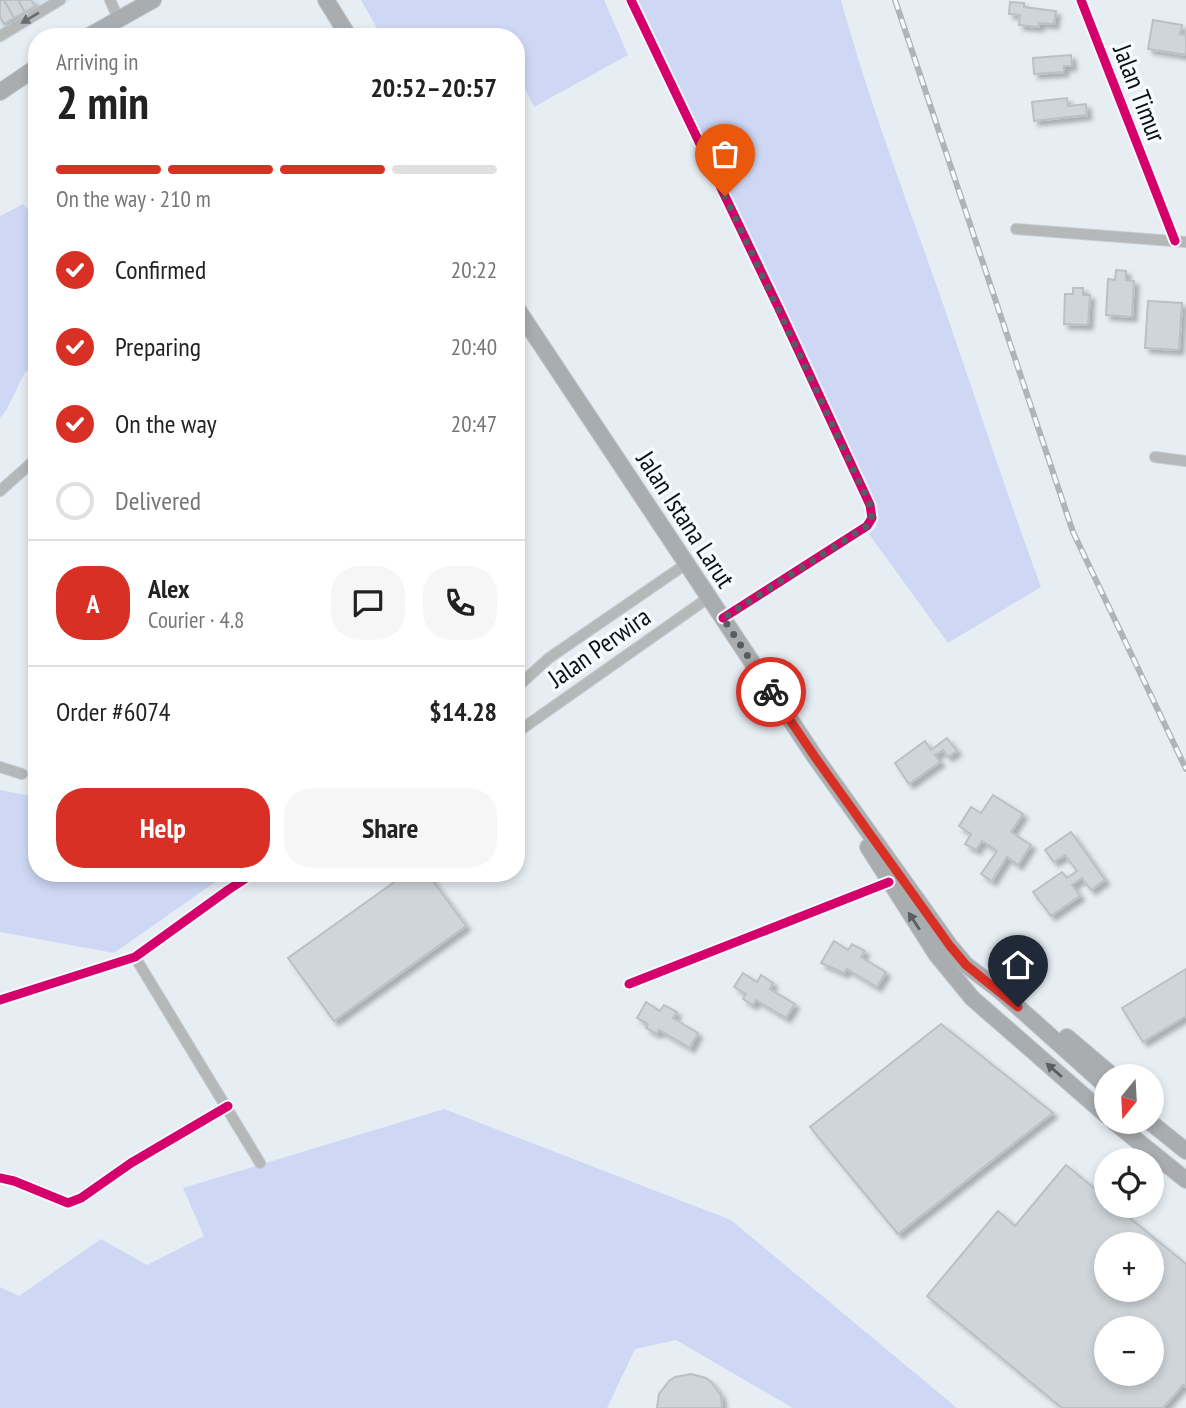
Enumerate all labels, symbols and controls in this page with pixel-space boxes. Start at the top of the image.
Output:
one-way arrow [21,12,40,24]
street label: Jalan Timur [1106,39,1174,147]
text: Arriving in [56,47,138,76]
text: 20:52–20:57 [370,71,497,104]
text: 2 min [56,72,149,132]
pin [695,124,755,196]
icon: bag [706,135,744,173]
text: On the way · 210 m [56,184,211,213]
icon: check [56,251,94,289]
text: Confirmed [115,253,206,286]
text: 20:22 [451,255,497,284]
icon: check [56,328,94,366]
text: Preparing [115,330,201,363]
text: 20:40 [451,332,497,361]
icon: check [56,405,94,443]
text: On the way [115,407,217,440]
text: 20:47 [451,409,497,438]
street label: Jalan Istana Larut [629,444,742,593]
text: Delivered [115,484,201,517]
button: chat [331,566,405,640]
button: phone [423,566,497,640]
text: Alex [148,572,189,605]
text: A [86,587,100,620]
street label: Jalan Perwira [541,600,657,695]
text: Courier · 4.8 [148,605,244,634]
courier [736,657,806,727]
icon: bike [752,673,790,711]
text: Order #6074 [56,695,171,728]
text: $14.28 [429,695,497,728]
button: Help [56,788,270,868]
button: Share [284,788,497,868]
one-way arrow [907,911,920,930]
pin [988,935,1048,1007]
icon: home [999,946,1037,984]
one-way arrow [1046,1063,1063,1078]
north arrow [1094,1064,1164,1134]
map controls [1094,1064,1164,1386]
button: locate [1094,1148,1164,1218]
button: + [1094,1232,1164,1302]
button: − [1094,1316,1164,1386]

